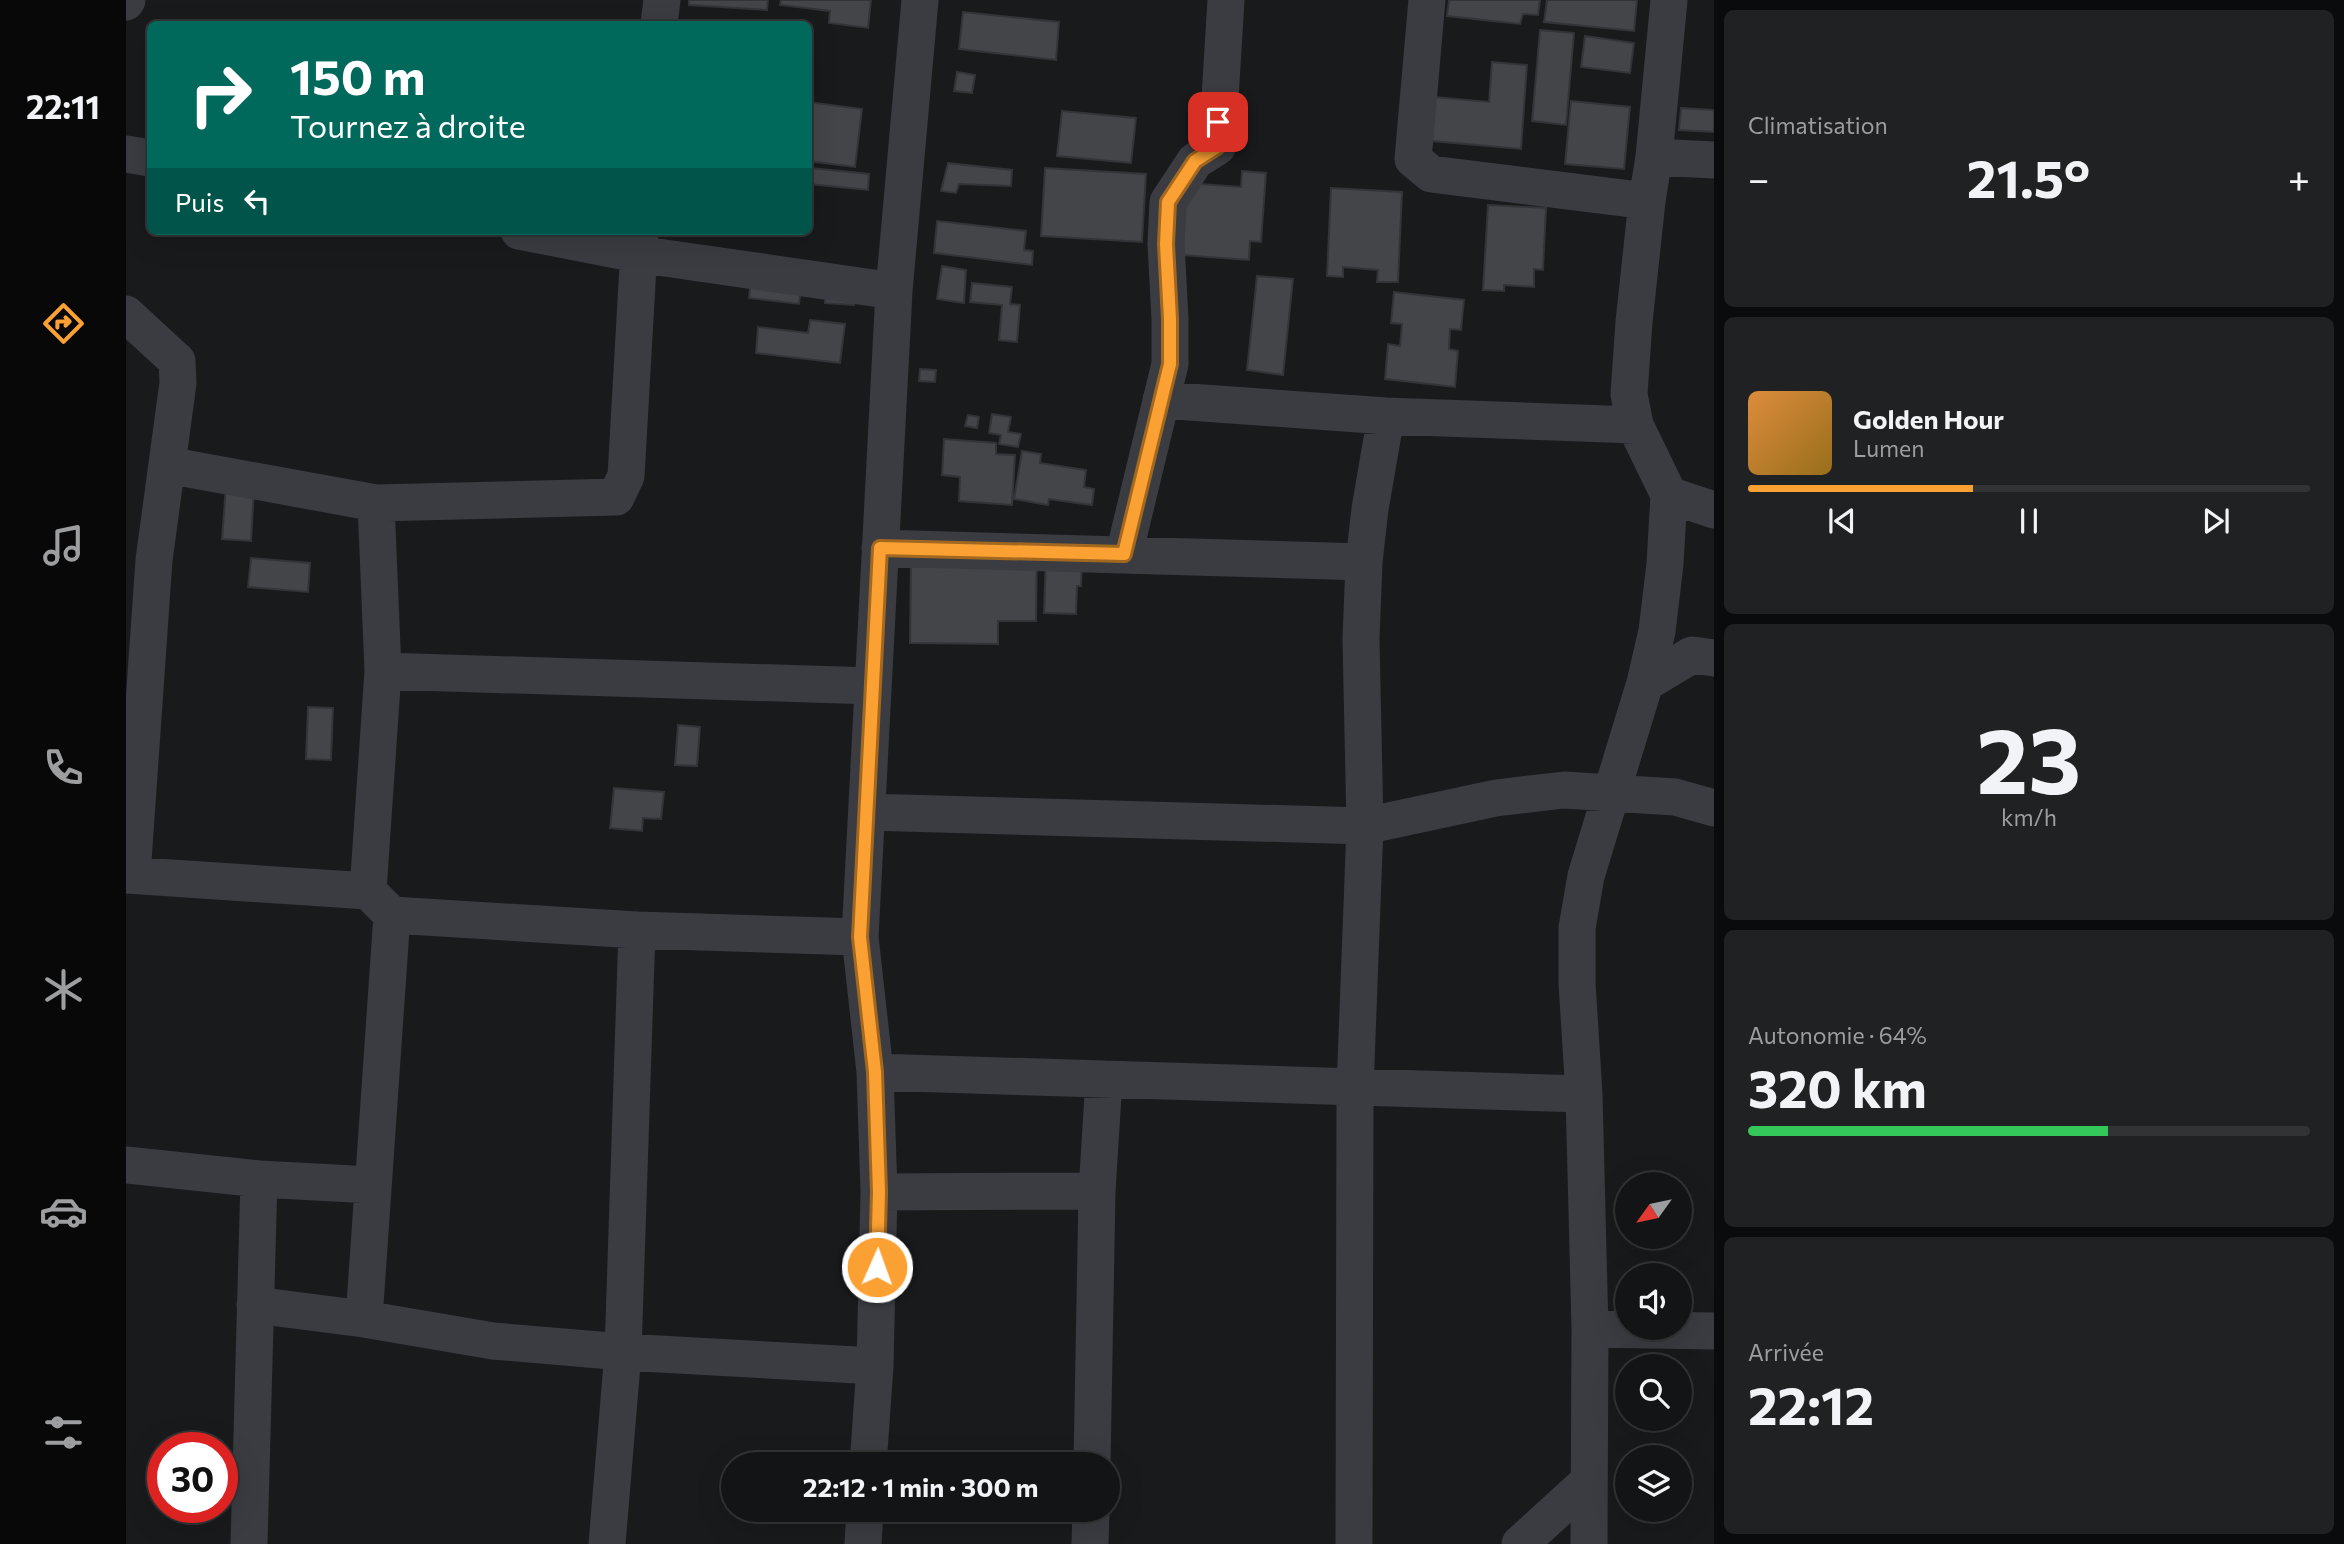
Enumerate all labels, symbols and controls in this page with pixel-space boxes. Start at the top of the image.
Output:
text: 150 m [290,45,425,105]
icon: right [175,49,266,140]
text: 22:11 [26,86,100,126]
pin [1188,92,1248,152]
icon: arrive [1199,103,1237,141]
text: Tournez à droite [290,105,526,145]
text: Climatisation [1748,111,1888,139]
text: 21.5° [1967,145,2090,209]
text: − [1748,154,1770,201]
text: + [2288,154,2310,201]
icon: left [238,182,276,220]
text: Puis [175,186,224,217]
icon: directions [39,299,88,348]
text: Golden Hour [1853,403,2004,434]
text: Lumen [1853,434,1924,462]
icon: previous [1823,502,1861,540]
icon: pause [2010,502,2048,540]
icon: next [2197,502,2235,540]
icon: music [39,521,88,570]
text: 23 [1977,701,2081,813]
icon: phone [39,743,88,792]
text: km/h [2001,803,2057,831]
icon: climate [39,965,88,1014]
text: Autonomie · 64% [1748,1021,1927,1049]
text: 320 km [1748,1055,1927,1119]
north arrow [1615,1172,1692,1250]
map controls [1615,1172,1692,1522]
icon: car [39,1187,88,1236]
position arrow [840,1230,914,1304]
button: sound [1615,1263,1692,1340]
text: Arrivée [1748,1338,1824,1366]
button: search [1615,1354,1692,1431]
text: 22:12 [1748,1372,1874,1436]
icon: filters [39,1408,88,1457]
speed limit sign: 30 [147,1432,238,1523]
button: layers [1615,1445,1692,1522]
text: 22:12 · 1 min · 300 m [803,1471,1038,1502]

